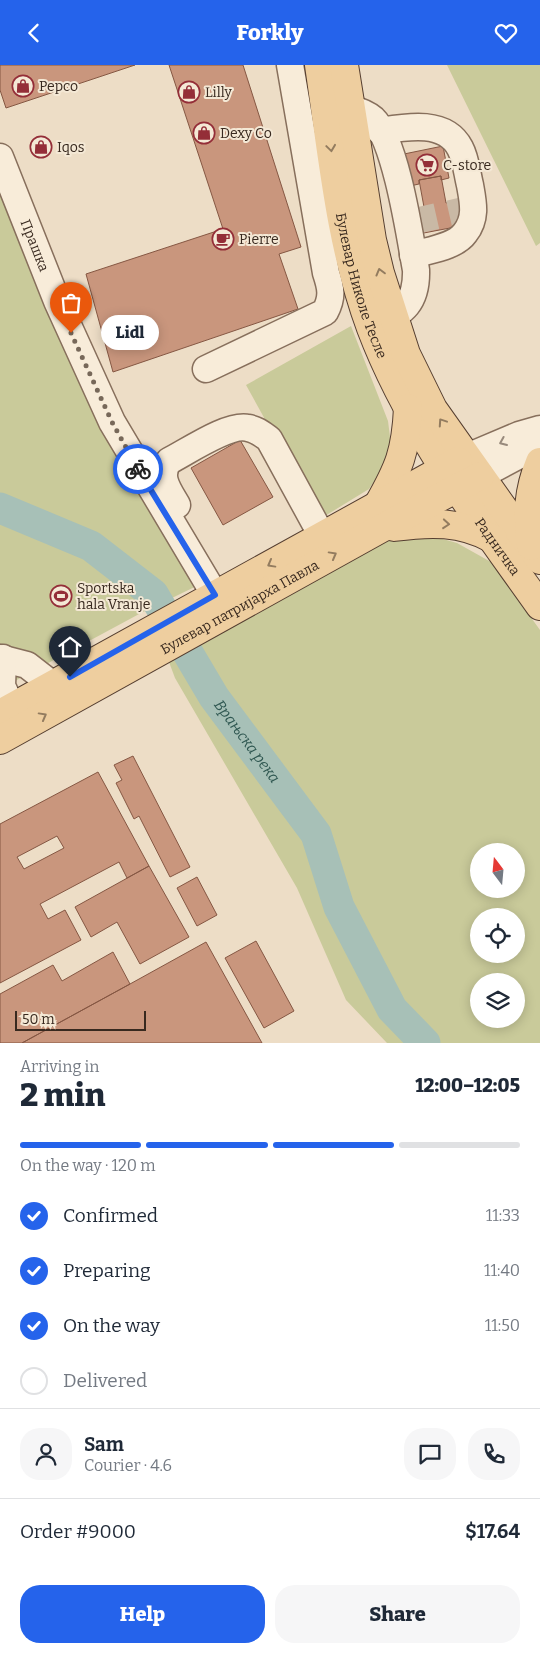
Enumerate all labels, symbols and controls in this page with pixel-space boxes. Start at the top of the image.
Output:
icon: back [20,19,48,47]
text: Forkly [236,19,304,46]
icon: heart [492,19,520,47]
shop icon: Pepco [11,74,35,98]
place label: Pepco [39,78,78,95]
shop icon: Lilly [177,80,201,104]
place label: Lilly [205,84,233,101]
shop icon: Dexy Co [192,121,216,145]
place label: Dexy Co [220,125,272,142]
shop icon: Iqos [29,135,53,159]
place label: Iqos [57,139,85,156]
one-way arrow [326,143,336,152]
supermarket icon: C-store [415,153,439,177]
place label: C-store [443,157,491,174]
street label: Булевар Николе Тесле [332,211,391,361]
street label: Прашка [17,217,53,274]
cafe icon: Pierre [211,227,235,251]
place label: Pierre [239,231,279,248]
one-way arrow [375,268,386,277]
pin [50,282,92,333]
icon: bag [57,289,85,317]
callout: Lidl [101,315,158,351]
text: Lidl [115,323,145,342]
one-way arrow [439,418,448,427]
one-way arrow [499,436,508,446]
courier [113,444,163,494]
icon: bike [124,455,152,483]
street label: Радничка [471,515,524,579]
one-way arrow [442,518,450,529]
one-way arrow [328,551,337,561]
street label: Булевар патријарха Павла [157,556,322,658]
one-way arrow [267,558,276,568]
place label: Sportska hala Vranje [77,580,150,613]
sports icon: Sportska hala Vranje [49,584,73,608]
pin [49,626,91,677]
icon: home [56,633,84,661]
water label: Врањска река [210,696,284,786]
one-way arrow [37,712,46,722]
north arrow [470,843,525,897]
map controls [470,843,525,1028]
button: locate [470,908,525,963]
button: layers [470,973,525,1028]
scale bar [15,1008,146,1031]
text: 50 m [22,1011,55,1028]
text: Arriving in [20,1057,99,1076]
text: 12:00–12:05 [415,1074,520,1097]
text: 2 min [20,1076,106,1114]
text: On the way · 120 m [20,1156,155,1175]
icon: check [20,1202,48,1230]
text: Confirmed [63,1204,158,1227]
text: 11:33 [486,1206,520,1225]
icon: check [20,1257,48,1285]
text: Preparing [63,1259,151,1282]
text: 11:40 [484,1261,520,1280]
icon: check [20,1312,48,1340]
text: On the way [63,1314,160,1337]
text: 11:50 [485,1316,520,1335]
text: Delivered [63,1369,147,1392]
button: person [20,1428,72,1480]
button: chat [404,1428,456,1480]
button: phone [468,1428,520,1480]
text: Sam [84,1433,124,1456]
text: Courier · 4.6 [84,1456,172,1475]
text: Order #9000 [20,1520,136,1543]
text: $17.64 [465,1520,520,1543]
button: Help [20,1585,265,1643]
button: Share [275,1585,520,1643]

